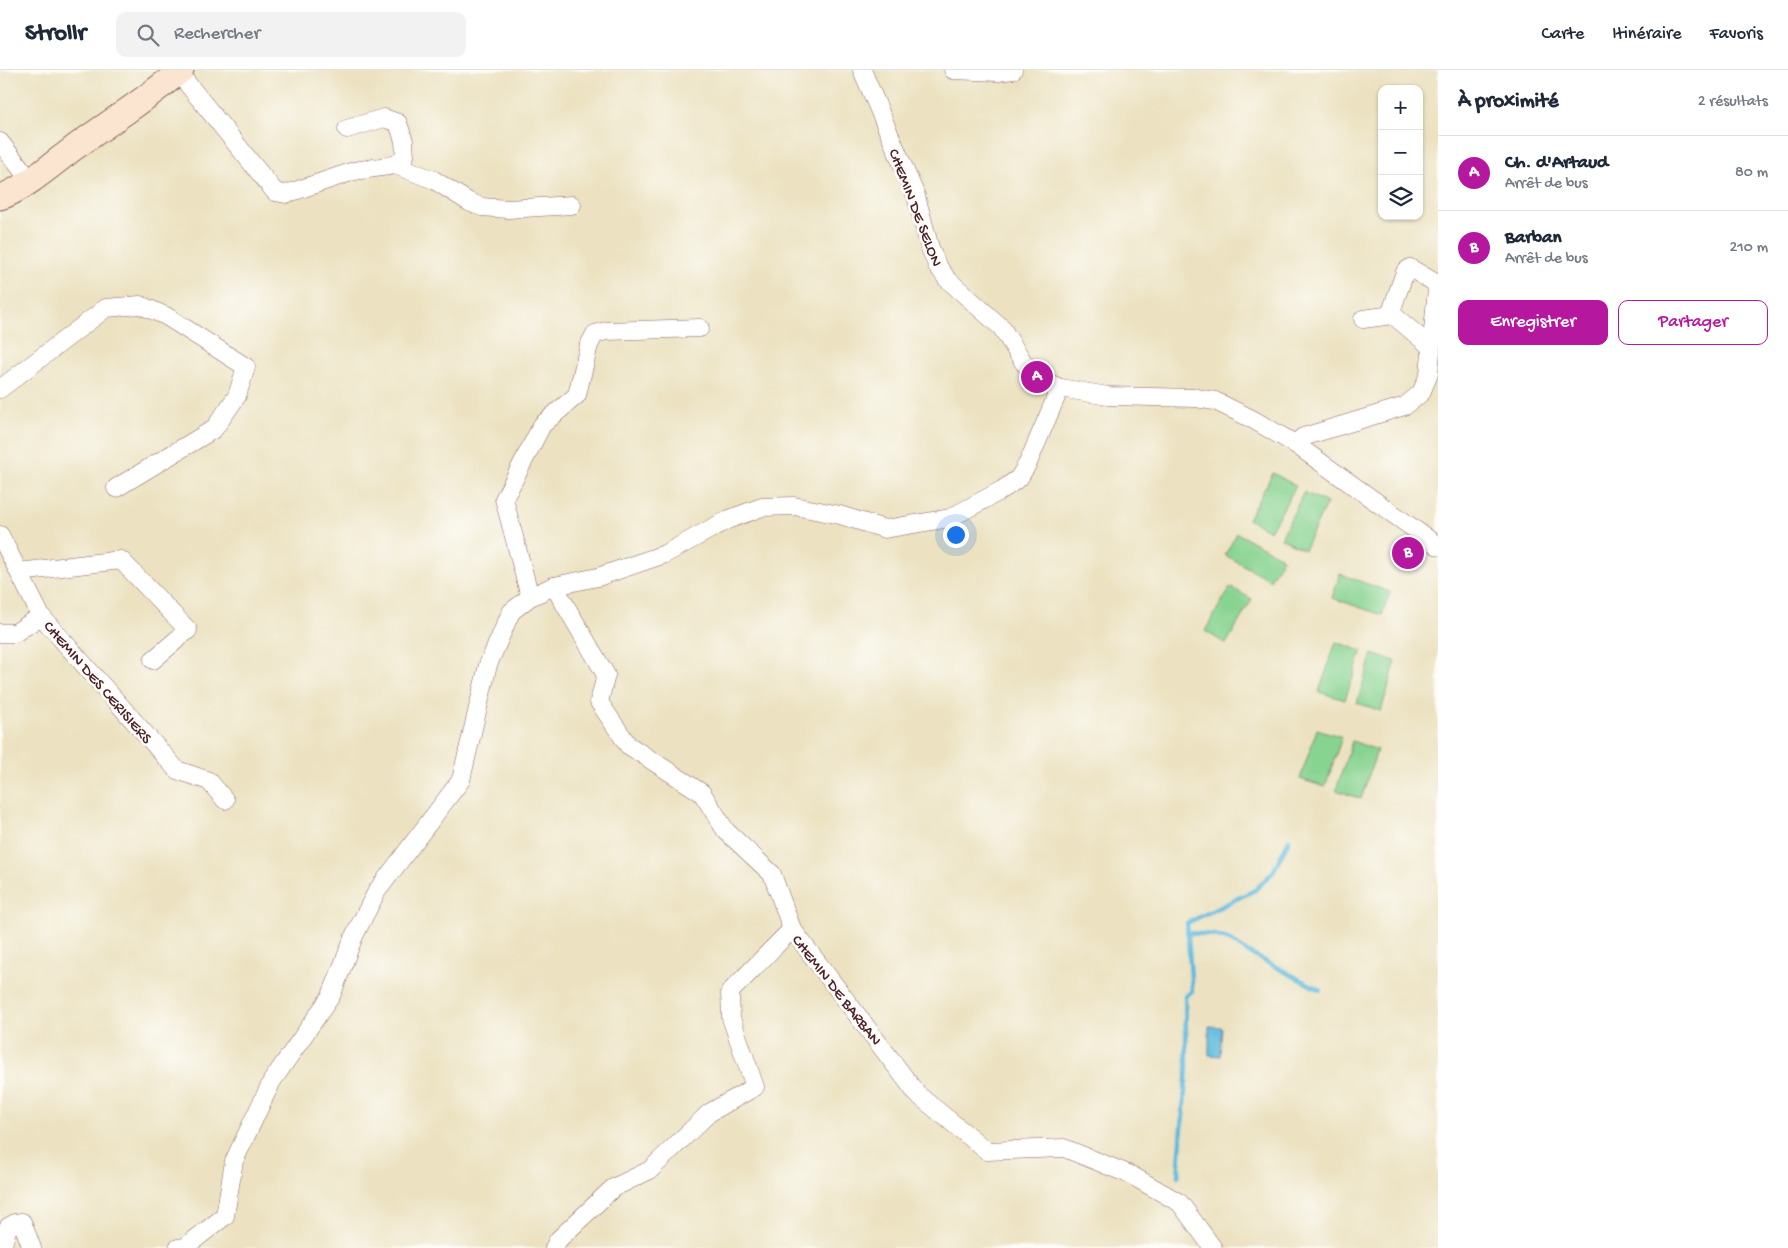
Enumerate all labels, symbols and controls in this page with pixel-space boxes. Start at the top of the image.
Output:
search box [116,12,466,57]
text: Strollr [25,20,86,49]
icon: search [134,21,162,49]
text: Rechercher [174,23,260,46]
text: Carte [1541,24,1584,45]
text: Itinéraire [1612,24,1682,45]
text: Favoris [1710,24,1763,45]
map controls [1378,85,1423,220]
button: + [1378,85,1423,130]
text: À proximité [1458,90,1559,115]
text: 2 résultats [1698,93,1768,112]
button: − [1378,130,1423,175]
street label: CHEMIN DE SELON [883,147,945,270]
text: Ch. d'Artaud [1505,152,1608,175]
text: A [1469,164,1479,183]
text: 80 m [1735,164,1768,183]
button: layers [1378,175,1423,220]
text: Arrêt de bus [1505,175,1588,194]
text: Barban [1505,227,1562,250]
text: B [1470,239,1478,258]
text: 210 m [1729,239,1768,258]
text: Arrêt de bus [1505,250,1588,269]
button: Enregistrer [1458,300,1608,345]
button: Partager [1618,300,1768,345]
pin: A [1021,358,1053,396]
your location [943,522,969,548]
pin: B [1392,534,1424,572]
street label: CHEMIN DES CERISIERS [38,618,155,749]
street label: CHEMIN DE BARBAN [786,932,884,1050]

